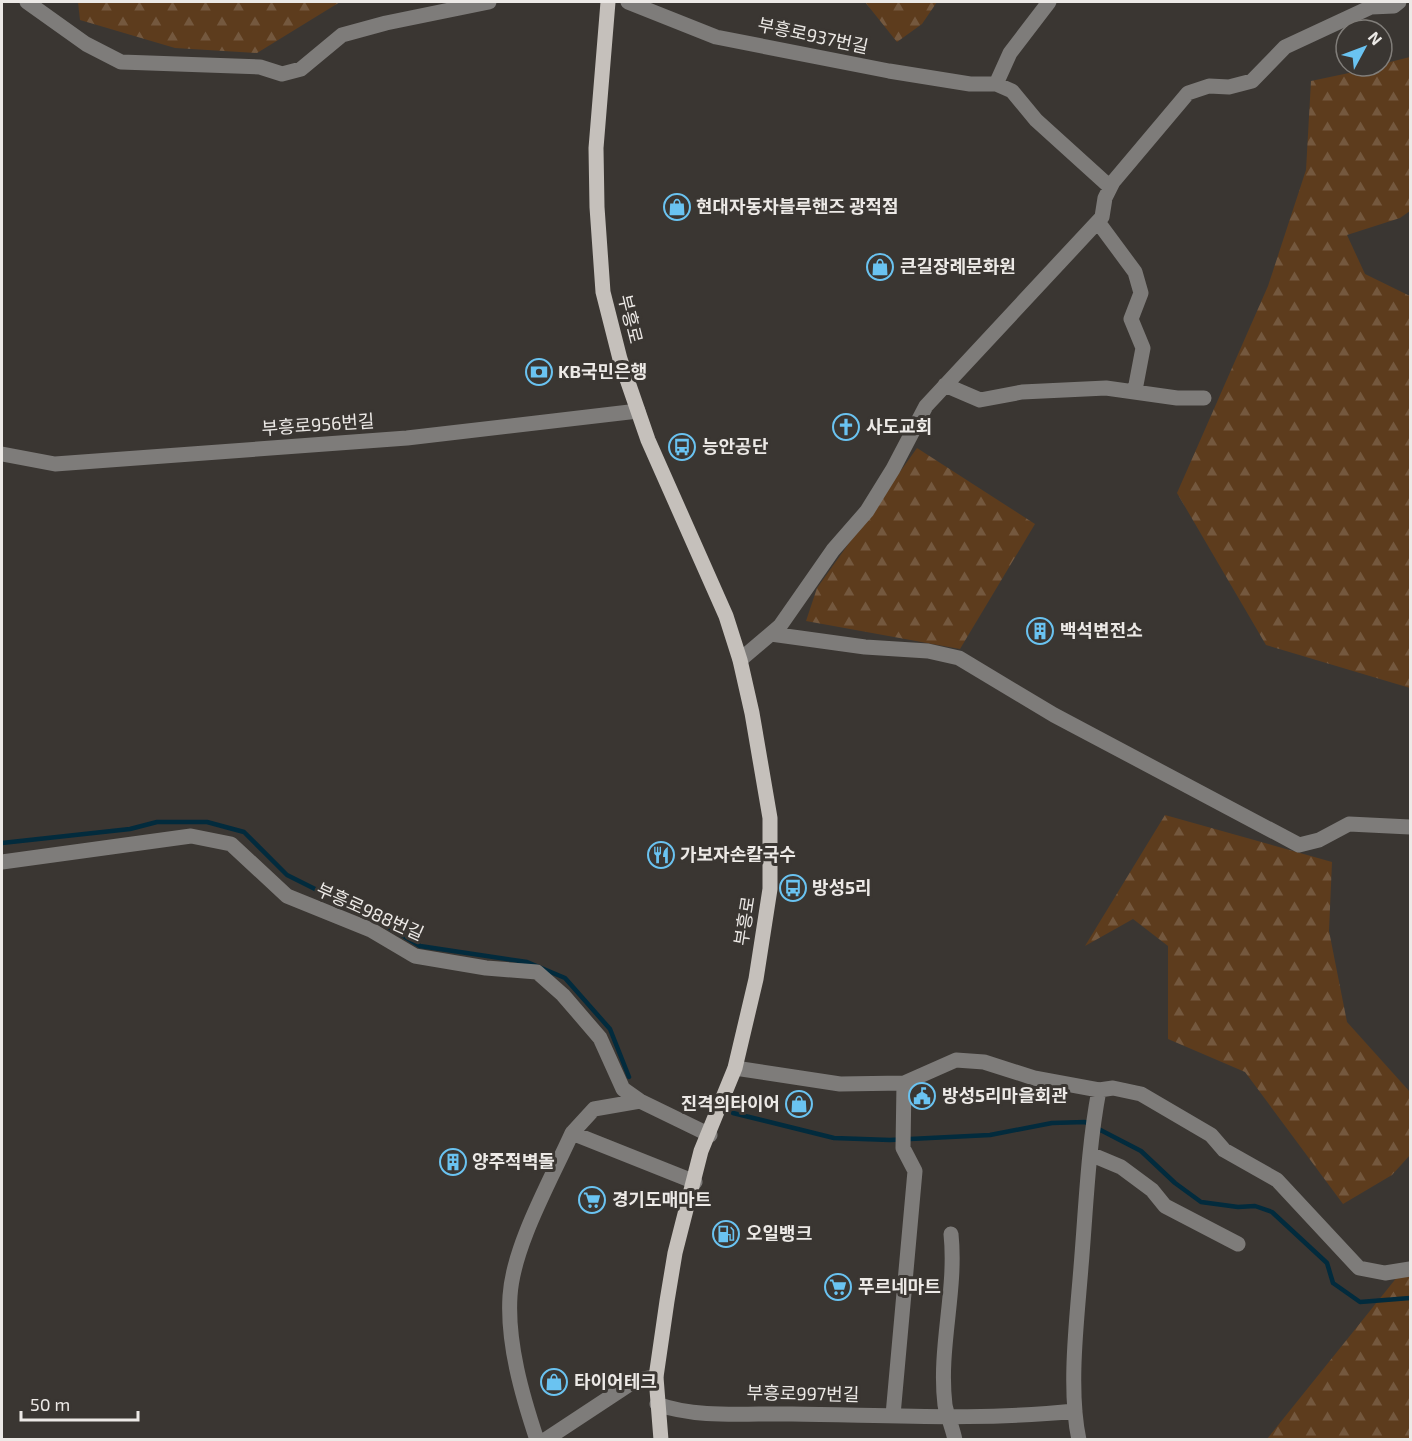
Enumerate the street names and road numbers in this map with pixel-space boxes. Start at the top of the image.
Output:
street label: 부흥로937번길 [756,13,870,57]
street label: 부흥로 [614,292,648,346]
street label: 부흥로956번길 [261,409,375,439]
street label: 부흥로988번길 [313,878,427,945]
street label: 부흥로 [729,895,759,947]
street label: 부흥로997번길 [747,1381,860,1405]

